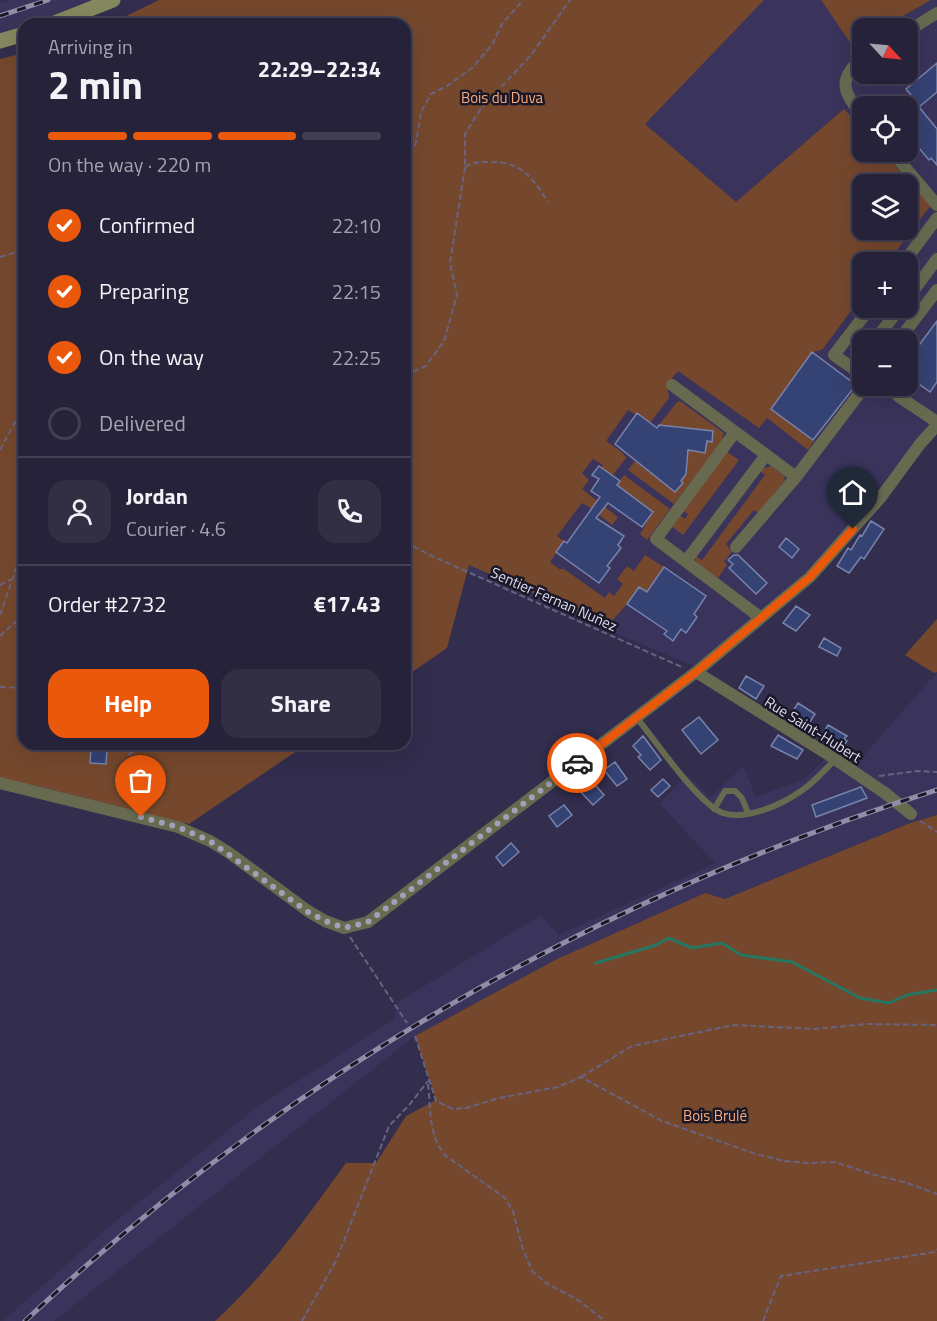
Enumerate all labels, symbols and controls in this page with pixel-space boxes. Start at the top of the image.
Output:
north arrow [852,18,918,84]
map controls [852,18,918,396]
text: Arriving in [48,31,133,62]
text: 22:29–22:34 [258,52,381,86]
text: 2 min [48,55,143,114]
park label: Bois du Duva [461,86,544,109]
button: locate [852,96,918,162]
text: On the way · 220 m [48,149,211,180]
button: layers [852,174,918,240]
text: Confirmed [99,208,195,242]
icon: check [48,209,81,242]
text: 22:10 [332,210,381,241]
button: + [852,252,918,318]
text: Preparing [99,274,189,308]
icon: check [48,275,81,308]
text: 22:15 [332,276,381,307]
button: − [852,330,918,396]
text: On the way [99,340,204,374]
icon: check [48,341,81,374]
text: 22:25 [332,342,381,373]
text: Delivered [99,406,186,440]
pin [827,467,878,529]
icon: home [836,476,869,509]
text: Jordan [126,479,188,513]
button: person [48,480,111,543]
button: phone [318,480,381,543]
text: Courier · 4.6 [126,513,226,544]
street label: Sentier Fernan Nuñez [487,561,621,637]
text: Order #2732 [48,587,167,621]
text: €17.43 [314,587,381,621]
button: Help [48,669,209,738]
button: Share [221,669,381,738]
street label: Rue Saint-Hubert [760,690,867,768]
courier [547,733,607,793]
icon: car [561,747,594,780]
pin [115,755,166,817]
icon: bag [124,764,157,797]
park label: Bois Brulé [683,1104,747,1127]

